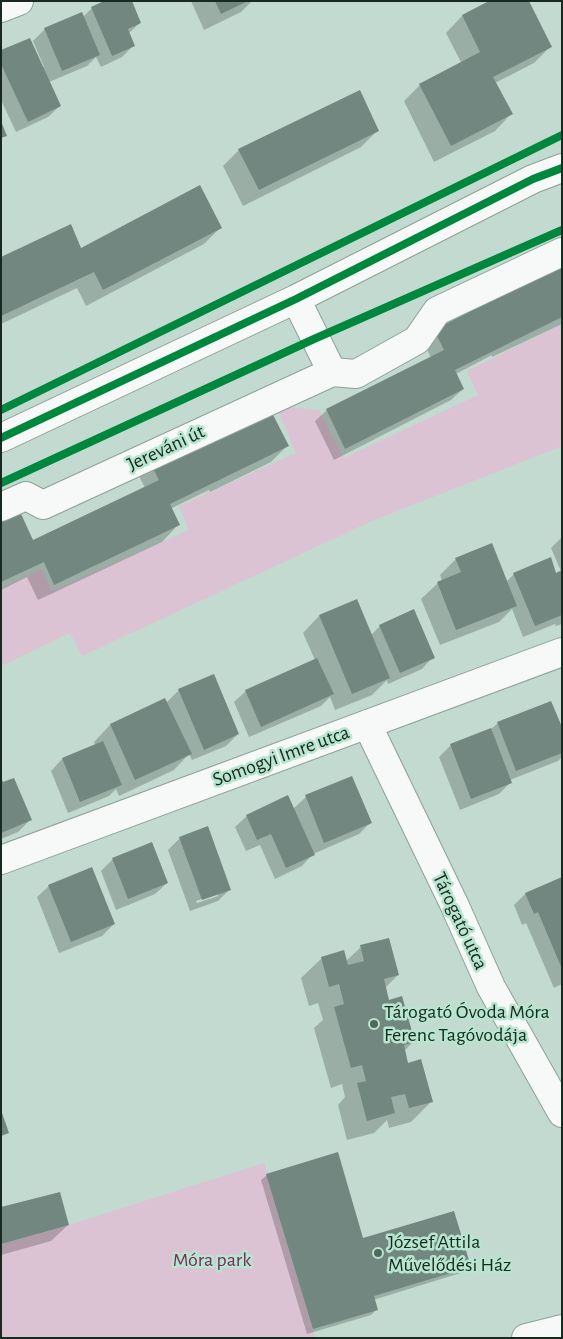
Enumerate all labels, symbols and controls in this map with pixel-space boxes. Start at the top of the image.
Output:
street label: Jereváni út [123,420,209,476]
street label: Somogyi Imre utca [209,720,353,792]
street label: Tárogató utca [427,868,493,974]
place label: Tárogató Óvoda Móra Ferenc Tagóvodája [384,1000,550,1047]
marker: Tárogató Óvoda Móra Ferenc Tagóvodája [368,1018,380,1030]
place label: József Attila Művelődési Ház [388,1230,511,1277]
marker: József Attila Művelődési Ház [372,1247,384,1259]
park label: Móra park [173,1248,251,1272]

